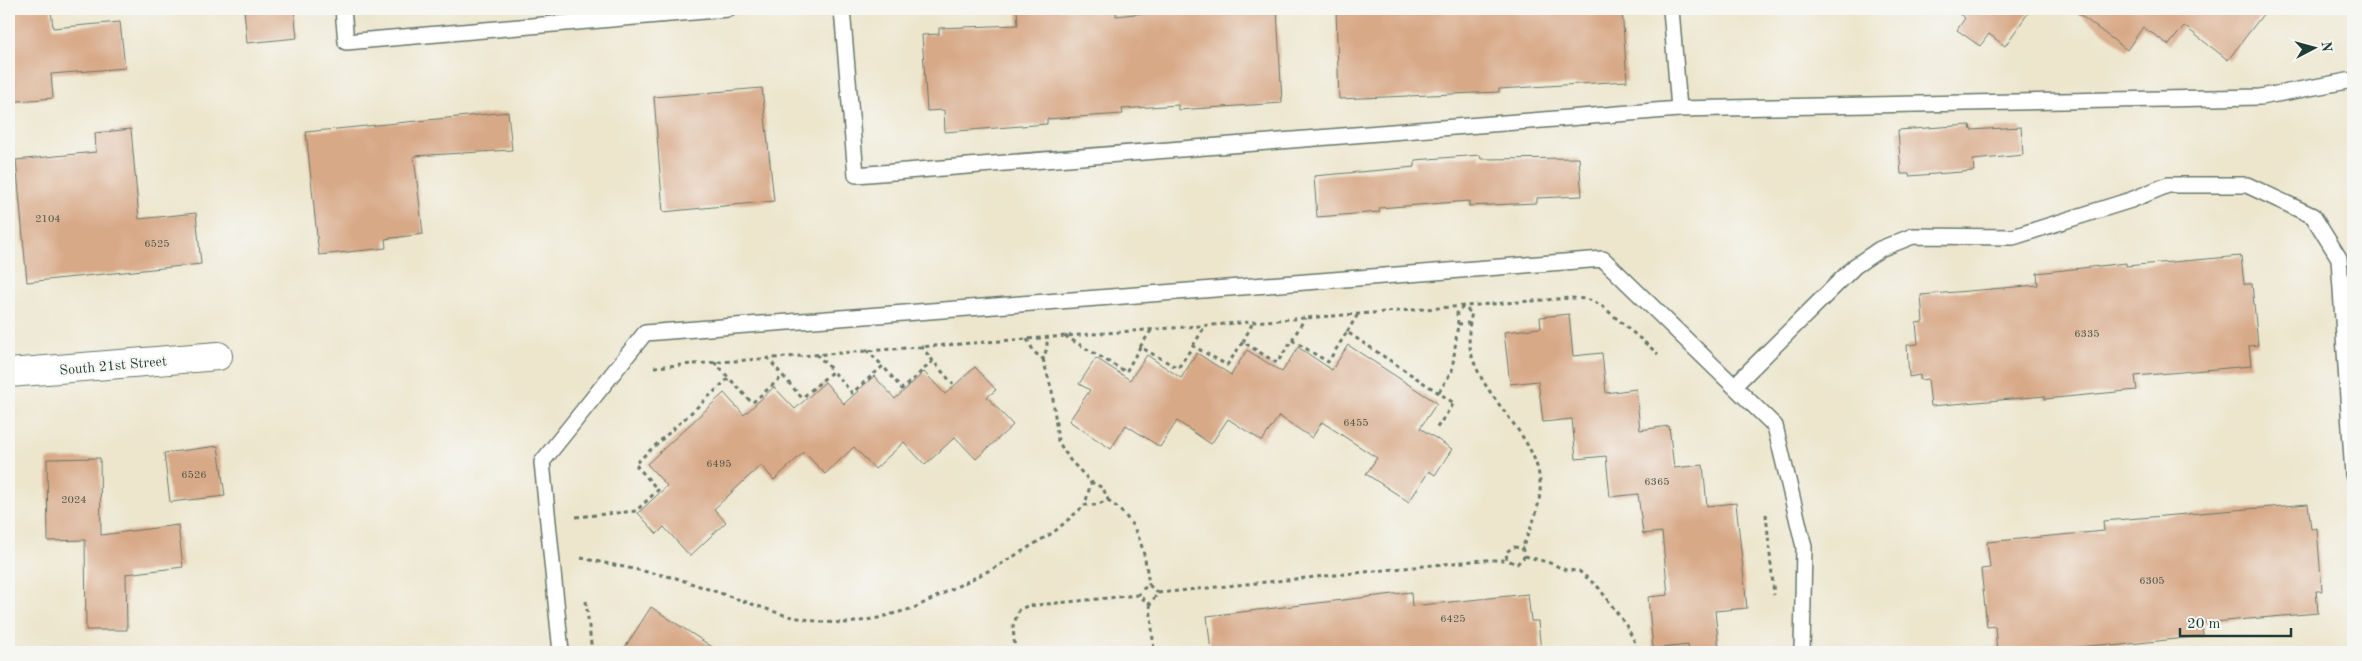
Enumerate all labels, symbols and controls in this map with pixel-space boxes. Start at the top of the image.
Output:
north arrow [2290,22,2340,72]
text: N [2318,41,2333,53]
house number: 2104 [35,214,61,225]
house number: 6525 [144,239,170,250]
house number: 6335 [2074,329,2100,340]
street label: South 21st Street [59,354,167,378]
house number: 6455 [1343,418,1369,429]
house number: 6495 [706,459,732,470]
house number: 6526 [181,470,207,481]
house number: 6365 [1644,477,1670,488]
house number: 2024 [61,495,87,506]
house number: 6305 [2139,576,2165,587]
scale bar [2180,606,2291,638]
house number: 6425 [1440,614,1466,625]
text: 20 m [2187,617,2221,632]

